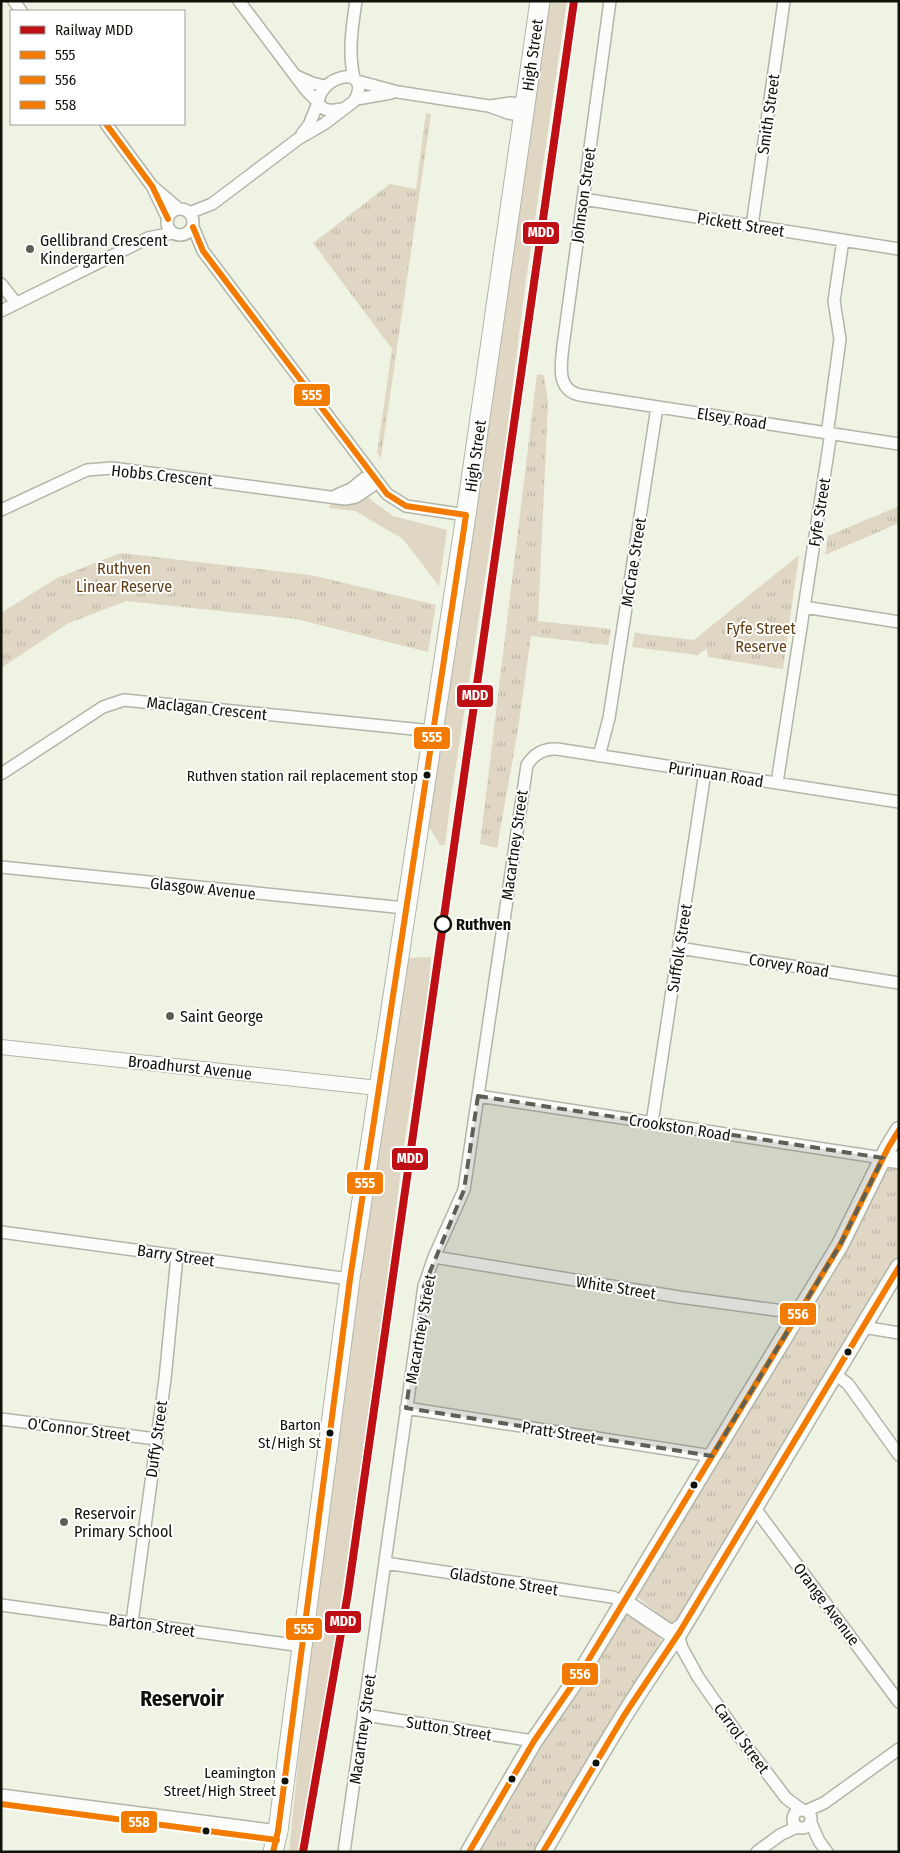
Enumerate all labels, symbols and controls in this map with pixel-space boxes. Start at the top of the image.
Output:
legend [10,10,185,125]
street label: High Street [518,17,547,92]
text: Railway MDD [55,21,133,39]
text: 555 [55,46,76,64]
text: 556 [55,71,76,89]
street label: Smith Street [753,72,784,156]
text: 558 [55,96,76,114]
street label: Johnson Street [567,145,600,244]
street label: Pickett Street [696,208,787,241]
line badge: MDD [522,221,560,245]
text: MDD [528,224,554,241]
place label: Gellibrand Crescent Kindergarten [40,231,168,268]
marker: Gellibrand Crescent Kindergarten [24,243,36,255]
line badge: 555 [293,383,331,407]
text: 555 [302,387,322,404]
street label: Elsey Road [696,404,768,433]
street label: High Street [461,418,490,493]
street label: Hobbs Crescent [110,461,214,490]
street label: Fyfe Street [805,476,834,548]
street label: McCrae Street [617,515,650,608]
park label: Ruthven Linear Reserve [76,559,172,596]
park label: Fyfe Street Reserve [726,619,796,656]
line badge: MDD [456,684,494,708]
text: MDD [462,687,488,704]
street label: Maclagan Crescent [146,693,269,724]
line badge: 555 [413,726,451,750]
text: 555 [422,729,442,746]
street label: Purinuan Road [667,758,765,791]
place label: Ruthven station rail replacement stop [187,767,418,785]
marker: Ruthven station rail replacement stop [422,770,432,780]
street label: Macartney Street [497,788,532,901]
street label: Glasgow Avenue [149,874,257,903]
street label: Suffolk Street [663,902,696,994]
marker: Ruthven [434,915,452,933]
place label: Ruthven [456,915,511,934]
street label: Corvey Road [748,950,830,981]
place label: Saint George [180,1007,263,1026]
marker: Saint George [164,1010,176,1022]
street label: Broadhurst Avenue [127,1052,253,1083]
street label: Crookston Road [628,1110,732,1145]
line badge: MDD [391,1147,429,1171]
text: MDD [397,1150,423,1167]
line badge: 555 [346,1171,384,1195]
text: 555 [355,1175,375,1192]
street label: Barry Street [136,1241,217,1270]
street label: Macartney Street [401,1272,440,1385]
street label: White Street [575,1272,658,1303]
line badge: 556 [779,1302,817,1326]
text: 556 [788,1306,809,1323]
unlabelled marker [843,1347,853,1357]
street label: Duffy Street [142,1399,171,1479]
street label: O'Connor Street [26,1414,132,1445]
place label: Barton St/High St [258,1416,321,1452]
street label: Pratt Street [521,1417,598,1448]
marker: Barton St/High St [325,1428,335,1438]
unlabelled marker [689,1480,699,1490]
place label: Reservoir Primary School [74,1504,173,1541]
marker: Reservoir Primary School [58,1516,70,1528]
street label: Orange Avenue [789,1559,864,1649]
street label: Gladstone Street [448,1564,560,1600]
street label: Barton Street [107,1610,197,1641]
line badge: MDD [324,1610,362,1634]
text: MDD [330,1613,356,1630]
line badge: 555 [285,1617,323,1641]
text: 555 [294,1621,314,1638]
line badge: 556 [561,1662,599,1686]
text: 556 [570,1666,591,1683]
street label: Macartney Street [345,1672,380,1785]
district label: Reservoir [140,1686,224,1712]
street label: Carrol Street [710,1699,774,1778]
street label: Sutton Street [405,1712,494,1745]
unlabelled marker [591,1758,601,1768]
place label: Leamington Street/High Street [164,1764,276,1800]
unlabelled marker [507,1774,517,1784]
marker: Leamington Street/High Street [280,1776,290,1786]
line badge: 558 [120,1810,158,1834]
text: 558 [128,1814,150,1831]
unlabelled marker [201,1826,211,1836]

